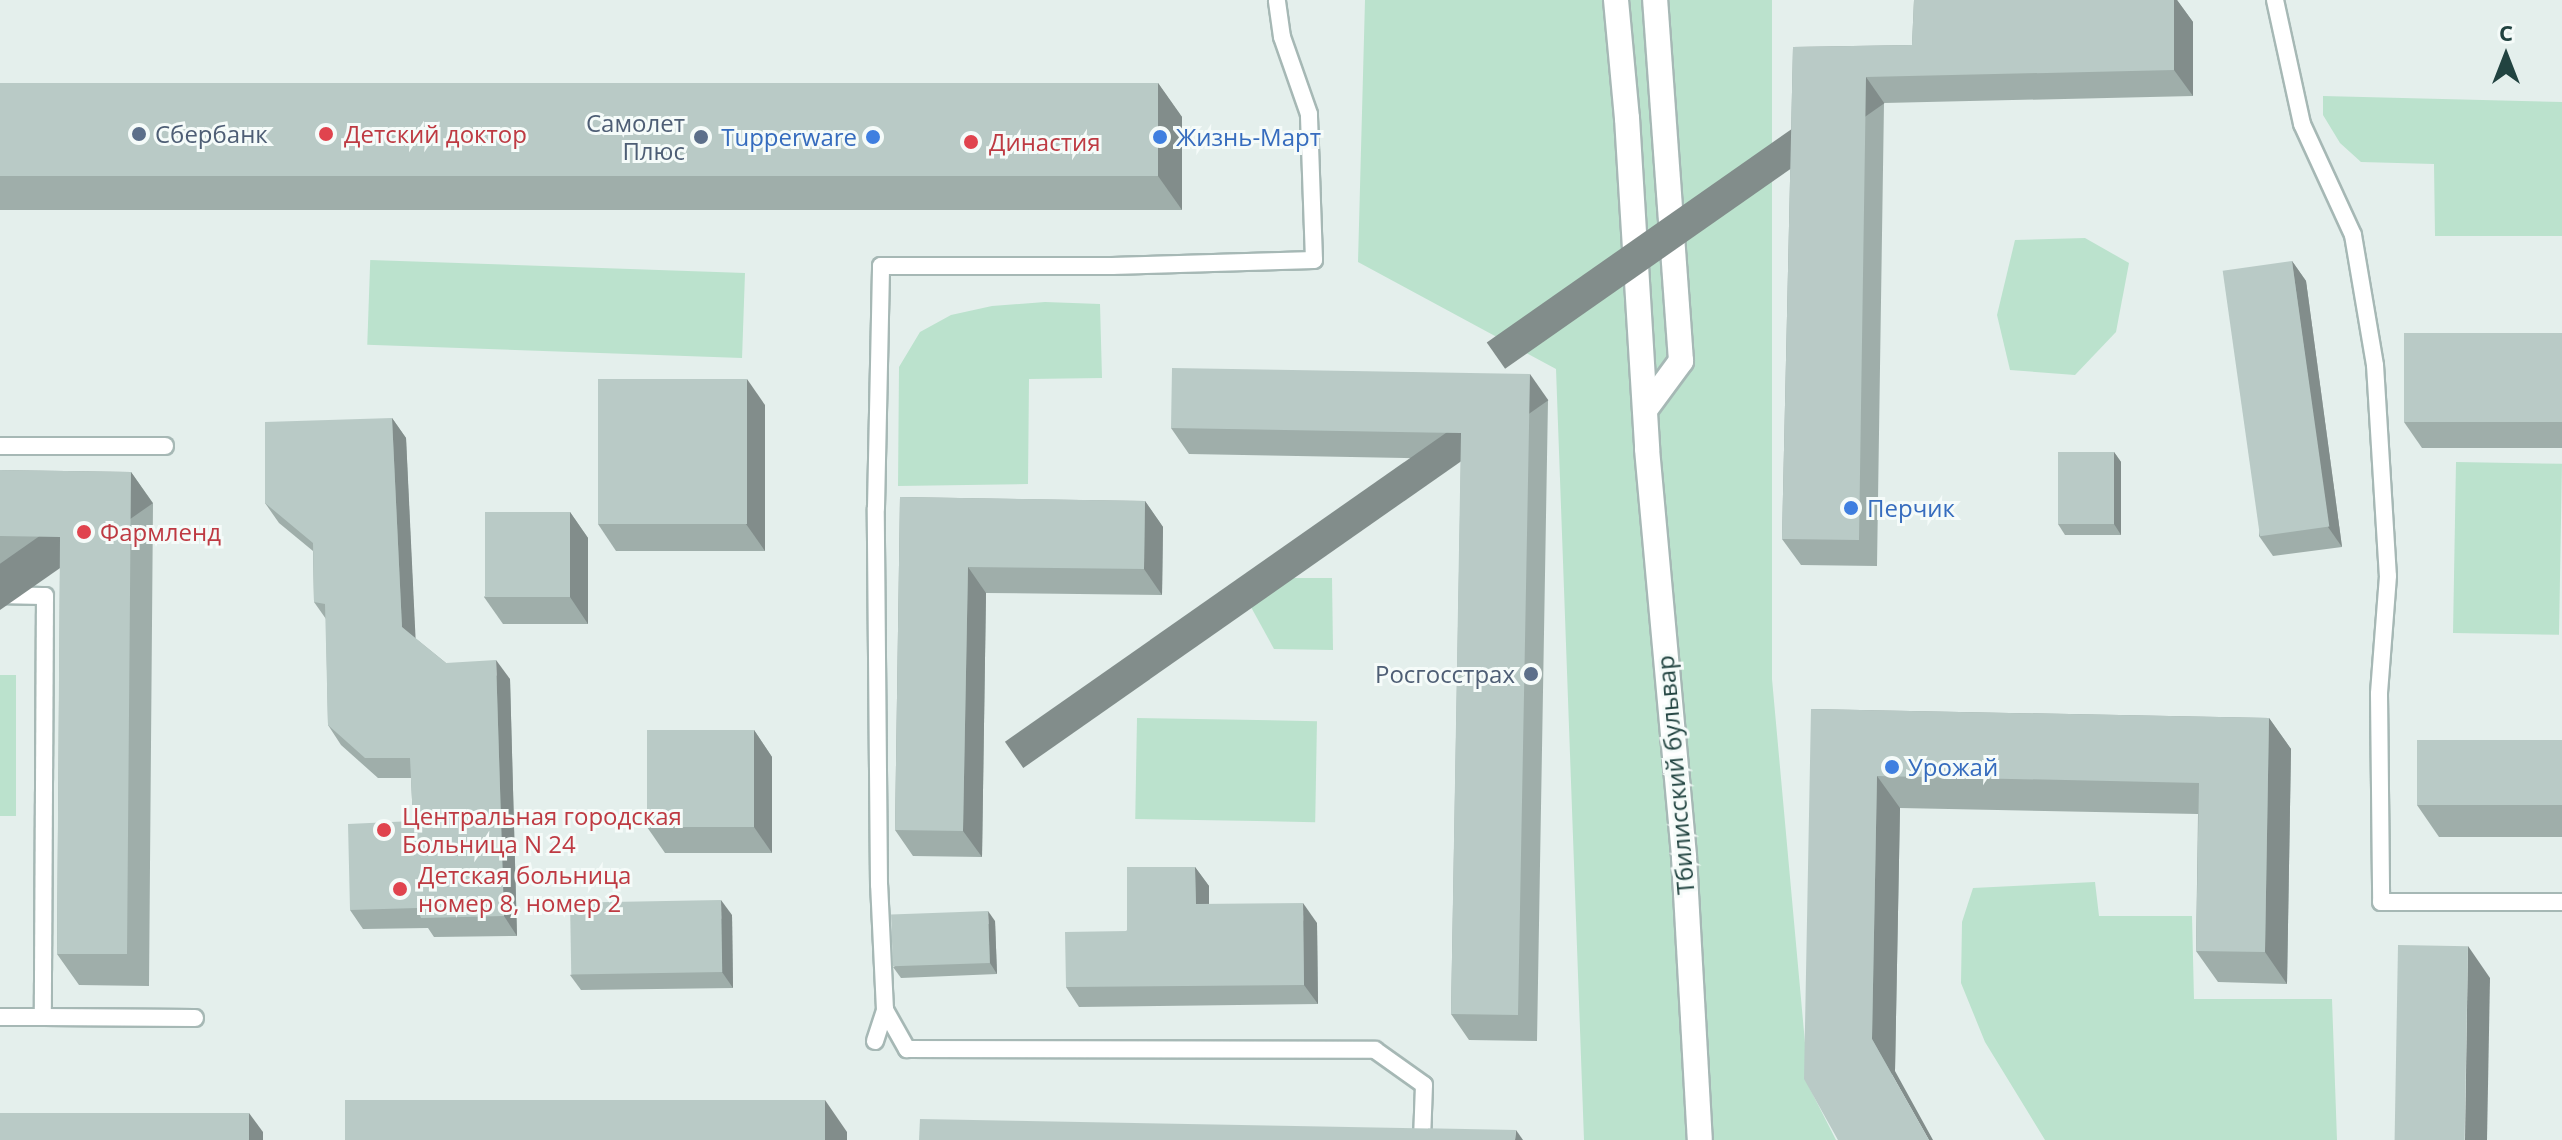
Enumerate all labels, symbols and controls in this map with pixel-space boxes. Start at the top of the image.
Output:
north arrow [2466,16,2546,96]
text: С [2499,17,2513,47]
place label: Самолет Плюс [586,109,685,165]
place label: Сбербанк [155,120,268,148]
place label: Детский доктор [344,120,527,148]
marker: Детский доктор [315,123,337,145]
place label: Tupperware [721,123,857,151]
place label: Жизнь-Март [1176,123,1321,151]
marker: Сбербанк [130,125,148,143]
marker: Самолет Плюс [692,128,710,146]
marker: Tupperware [864,128,882,146]
place label: Династия [989,128,1101,156]
marker: Жизнь-Март [1151,128,1169,146]
marker: Династия [960,131,982,153]
place label: Перчик [1867,494,1955,522]
marker: Перчик [1842,499,1860,517]
place label: Фармленд [100,518,221,546]
marker: Фармленд [75,523,93,541]
street label: Тбилисский бульвар [1650,654,1700,896]
place label: Росгосстрах [1375,660,1515,688]
marker: Росгосстрах [1522,665,1540,683]
place label: Урожай [1908,753,1998,781]
marker: Урожай [1883,758,1901,776]
place label: Центральная городская Больница N 24 [402,802,682,858]
marker: Центральная городская Больница N 24 [373,819,395,841]
place label: Детская больница номер 8, номер 2 [418,861,631,917]
marker: Детская больница номер 8, номер 2 [389,878,411,900]

